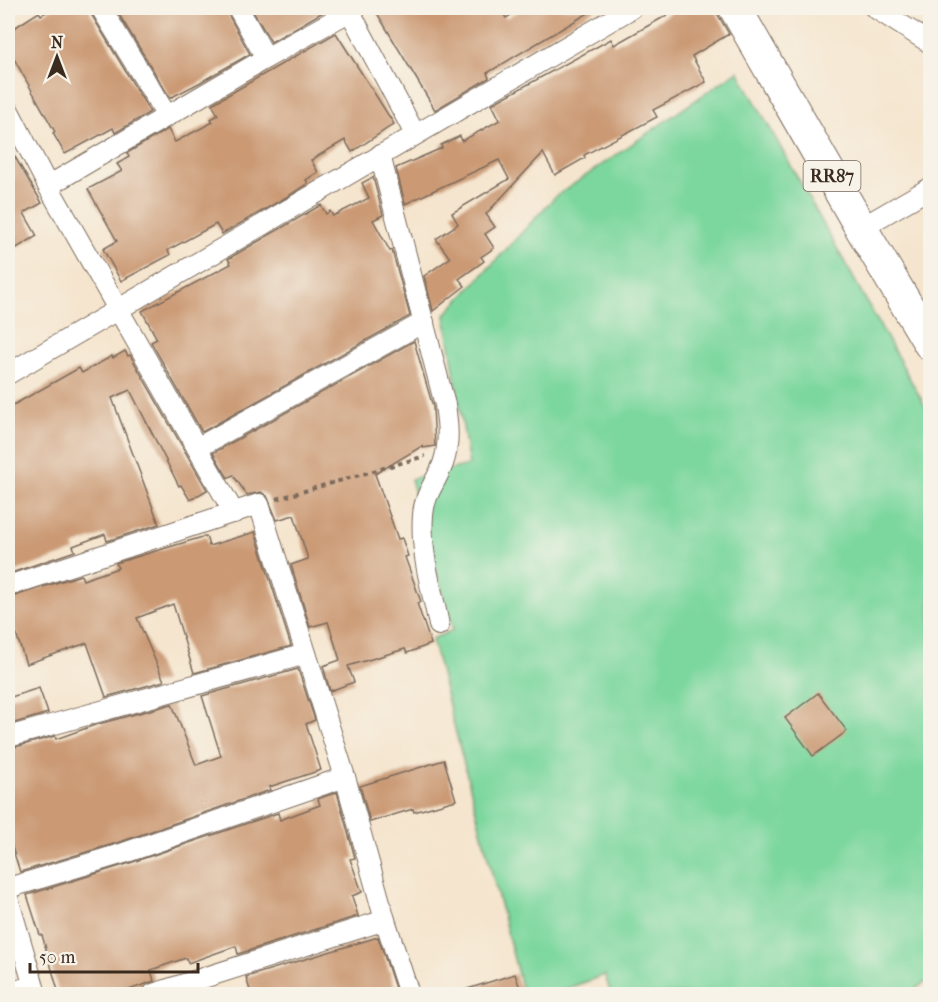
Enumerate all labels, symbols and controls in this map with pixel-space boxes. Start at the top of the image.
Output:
north arrow [27,27,87,87]
text: N [51,33,64,52]
road number: RR87 [804,161,860,191]
scale bar [30,936,198,974]
text: 50 m [39,947,76,968]

